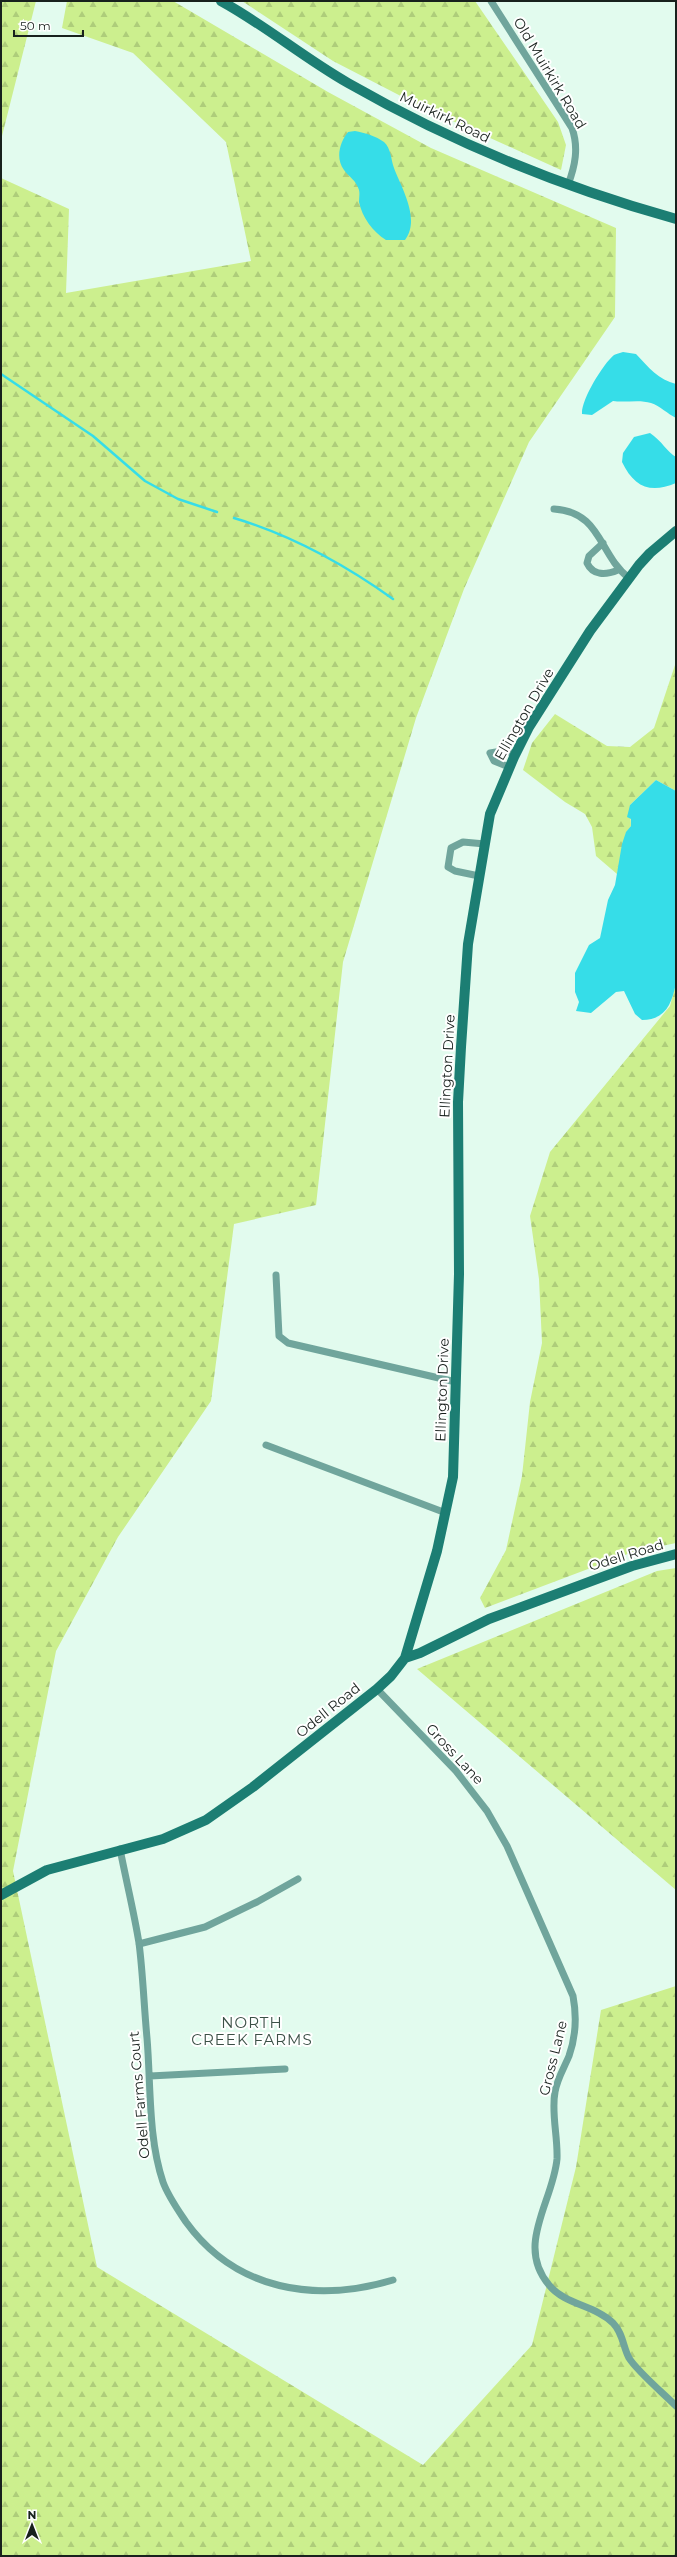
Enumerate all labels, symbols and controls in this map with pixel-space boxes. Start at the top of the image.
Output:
scale bar [14,12,83,38]
street label: Old Muirkirk Road [510,14,590,132]
text: 50 m [20,18,51,33]
street label: Muirkirk Road [397,87,493,147]
street label: Ellington Drive [490,665,558,763]
street label: Ellington Drive [435,1014,459,1118]
street label: Ellington Drive [431,1338,453,1442]
street label: Odell Road [586,1535,666,1575]
street label: Odell Road [292,1679,364,1741]
street label: Gross Lane [422,1720,488,1788]
district label: NORTH CREEK FARMS [191,2013,313,2049]
street label: Gross Lane [535,2019,571,2097]
street label: Odell Farms Court [124,2030,154,2159]
north arrow [12,2505,52,2545]
text: N [28,2508,36,2522]

